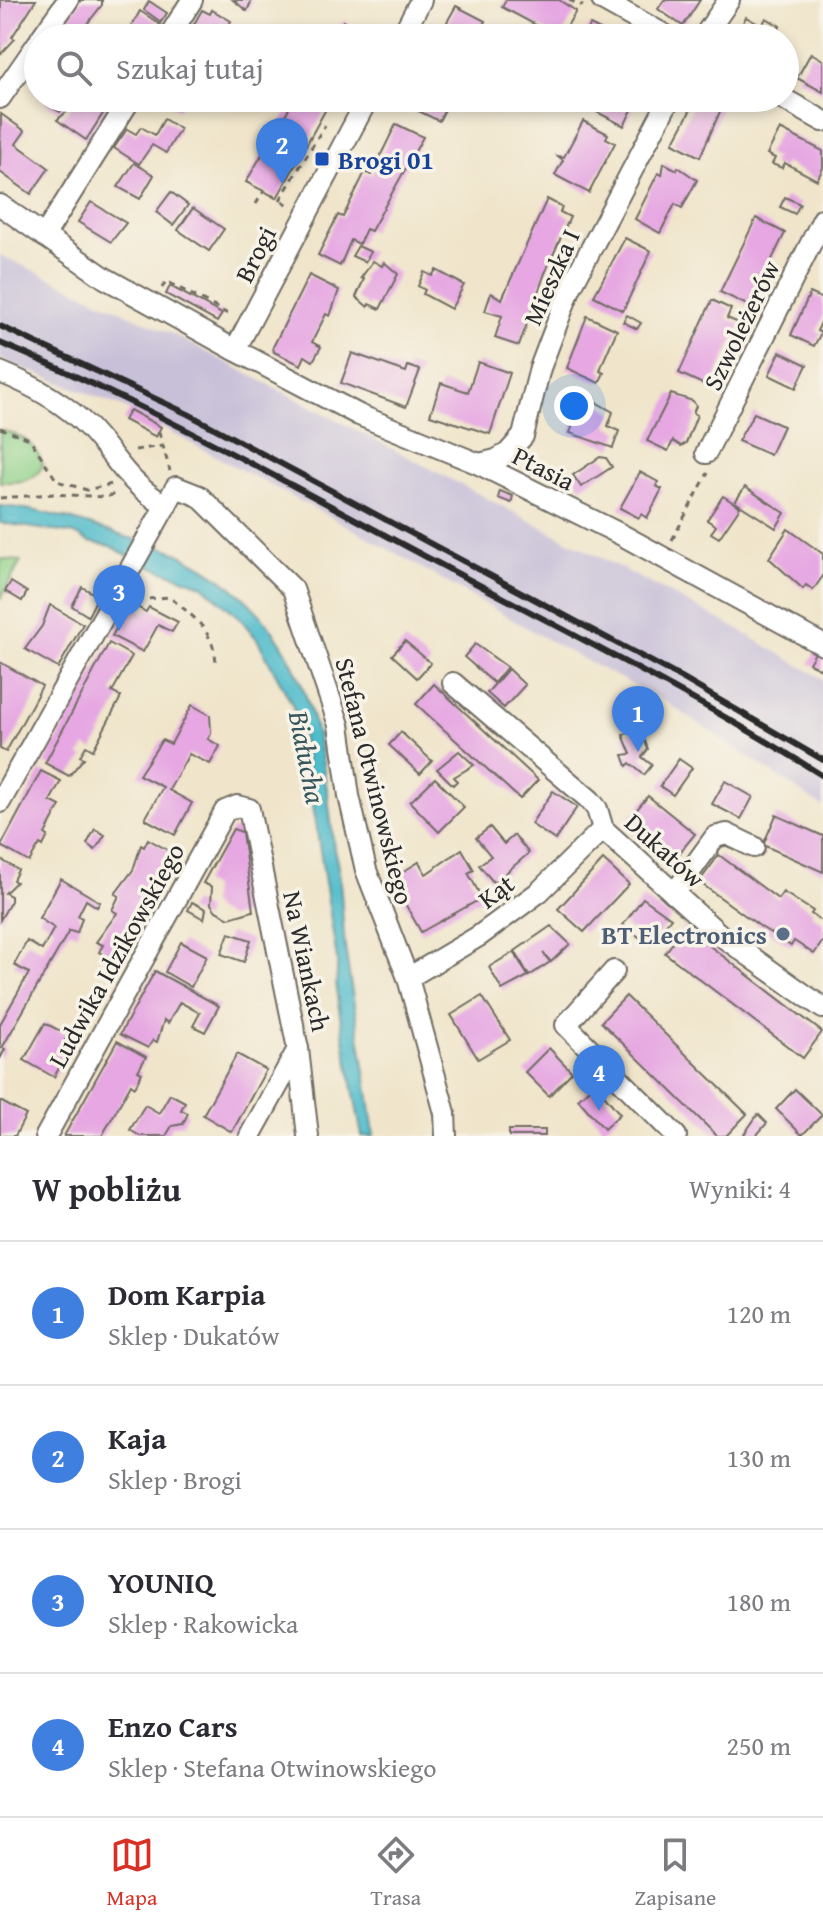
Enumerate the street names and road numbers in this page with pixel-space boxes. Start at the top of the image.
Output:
street label: Brogi [224,219,286,289]
street label: Mieszka I [512,223,590,331]
street label: Szwoleżerów [693,253,790,397]
street label: Ptasia [506,436,583,501]
street label: Stefana Otwinowskiego [325,653,425,909]
street label: Dukatów [616,803,714,897]
street label: Ludwika Idzikowskiego [38,836,194,1074]
street label: Kąt [470,864,522,918]
street label: Na Wiankach [273,887,341,1035]

